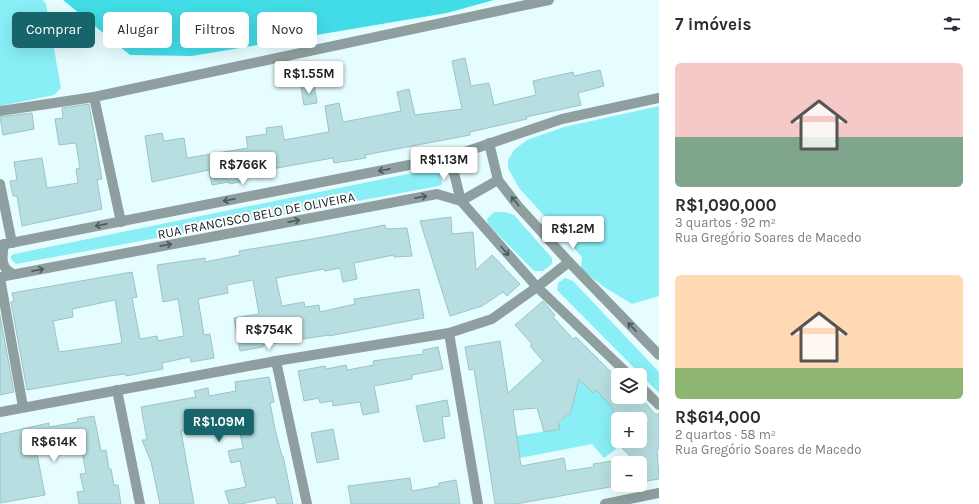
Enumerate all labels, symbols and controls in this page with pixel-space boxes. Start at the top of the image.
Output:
chip: Comprar [12,12,95,48]
chip: Alugar [103,12,172,48]
chip: Filtros [180,12,249,48]
chip: Novo [257,12,317,48]
icon: filters [941,13,963,35]
text: 7 imóveis [675,14,751,34]
pin: R$1.55M [272,61,346,95]
text: R$1.55M [283,66,335,81]
icon: home [783,89,855,161]
pin: R$1.13M [407,147,481,181]
pin: R$766K [210,152,276,186]
text: R$1.13M [420,152,468,167]
text: R$766K [219,157,267,172]
one-way arrow [378,166,391,174]
street label: RUA FRANCISCO BELO DE OLIVEIRA [156,189,357,242]
one-way arrow [415,193,428,201]
text: R$1,090,000 [675,195,776,215]
one-way arrow [510,196,519,207]
one-way arrow [223,197,236,205]
text: 3 quartos · 92 m² [675,215,776,230]
pin: R$1.2M [540,216,606,250]
one-way arrow [287,217,300,225]
text: R$1.2M [551,221,595,236]
one-way arrow [95,222,108,230]
text: Rua Gregório Soares de Macedo [675,230,861,245]
one-way arrow [159,241,172,249]
one-way arrow [500,246,509,256]
one-way arrow [31,265,44,273]
icon: home [783,301,855,373]
pin: R$754K [236,317,302,351]
text: R$754K [245,322,293,337]
one-way arrow [627,322,637,332]
map controls [611,368,647,492]
button: layers [611,368,647,404]
text: R$614,000 [675,407,761,427]
pin: R$1.09M [182,409,256,443]
button: + [611,412,647,448]
text: R$1.09M [193,414,245,429]
text: 2 quartos · 58 m² [675,427,776,442]
pin: R$614K [21,429,87,463]
text: R$614K [31,434,77,449]
text: Rua Gregório Soares de Macedo [675,442,861,457]
button: − [611,456,647,492]

